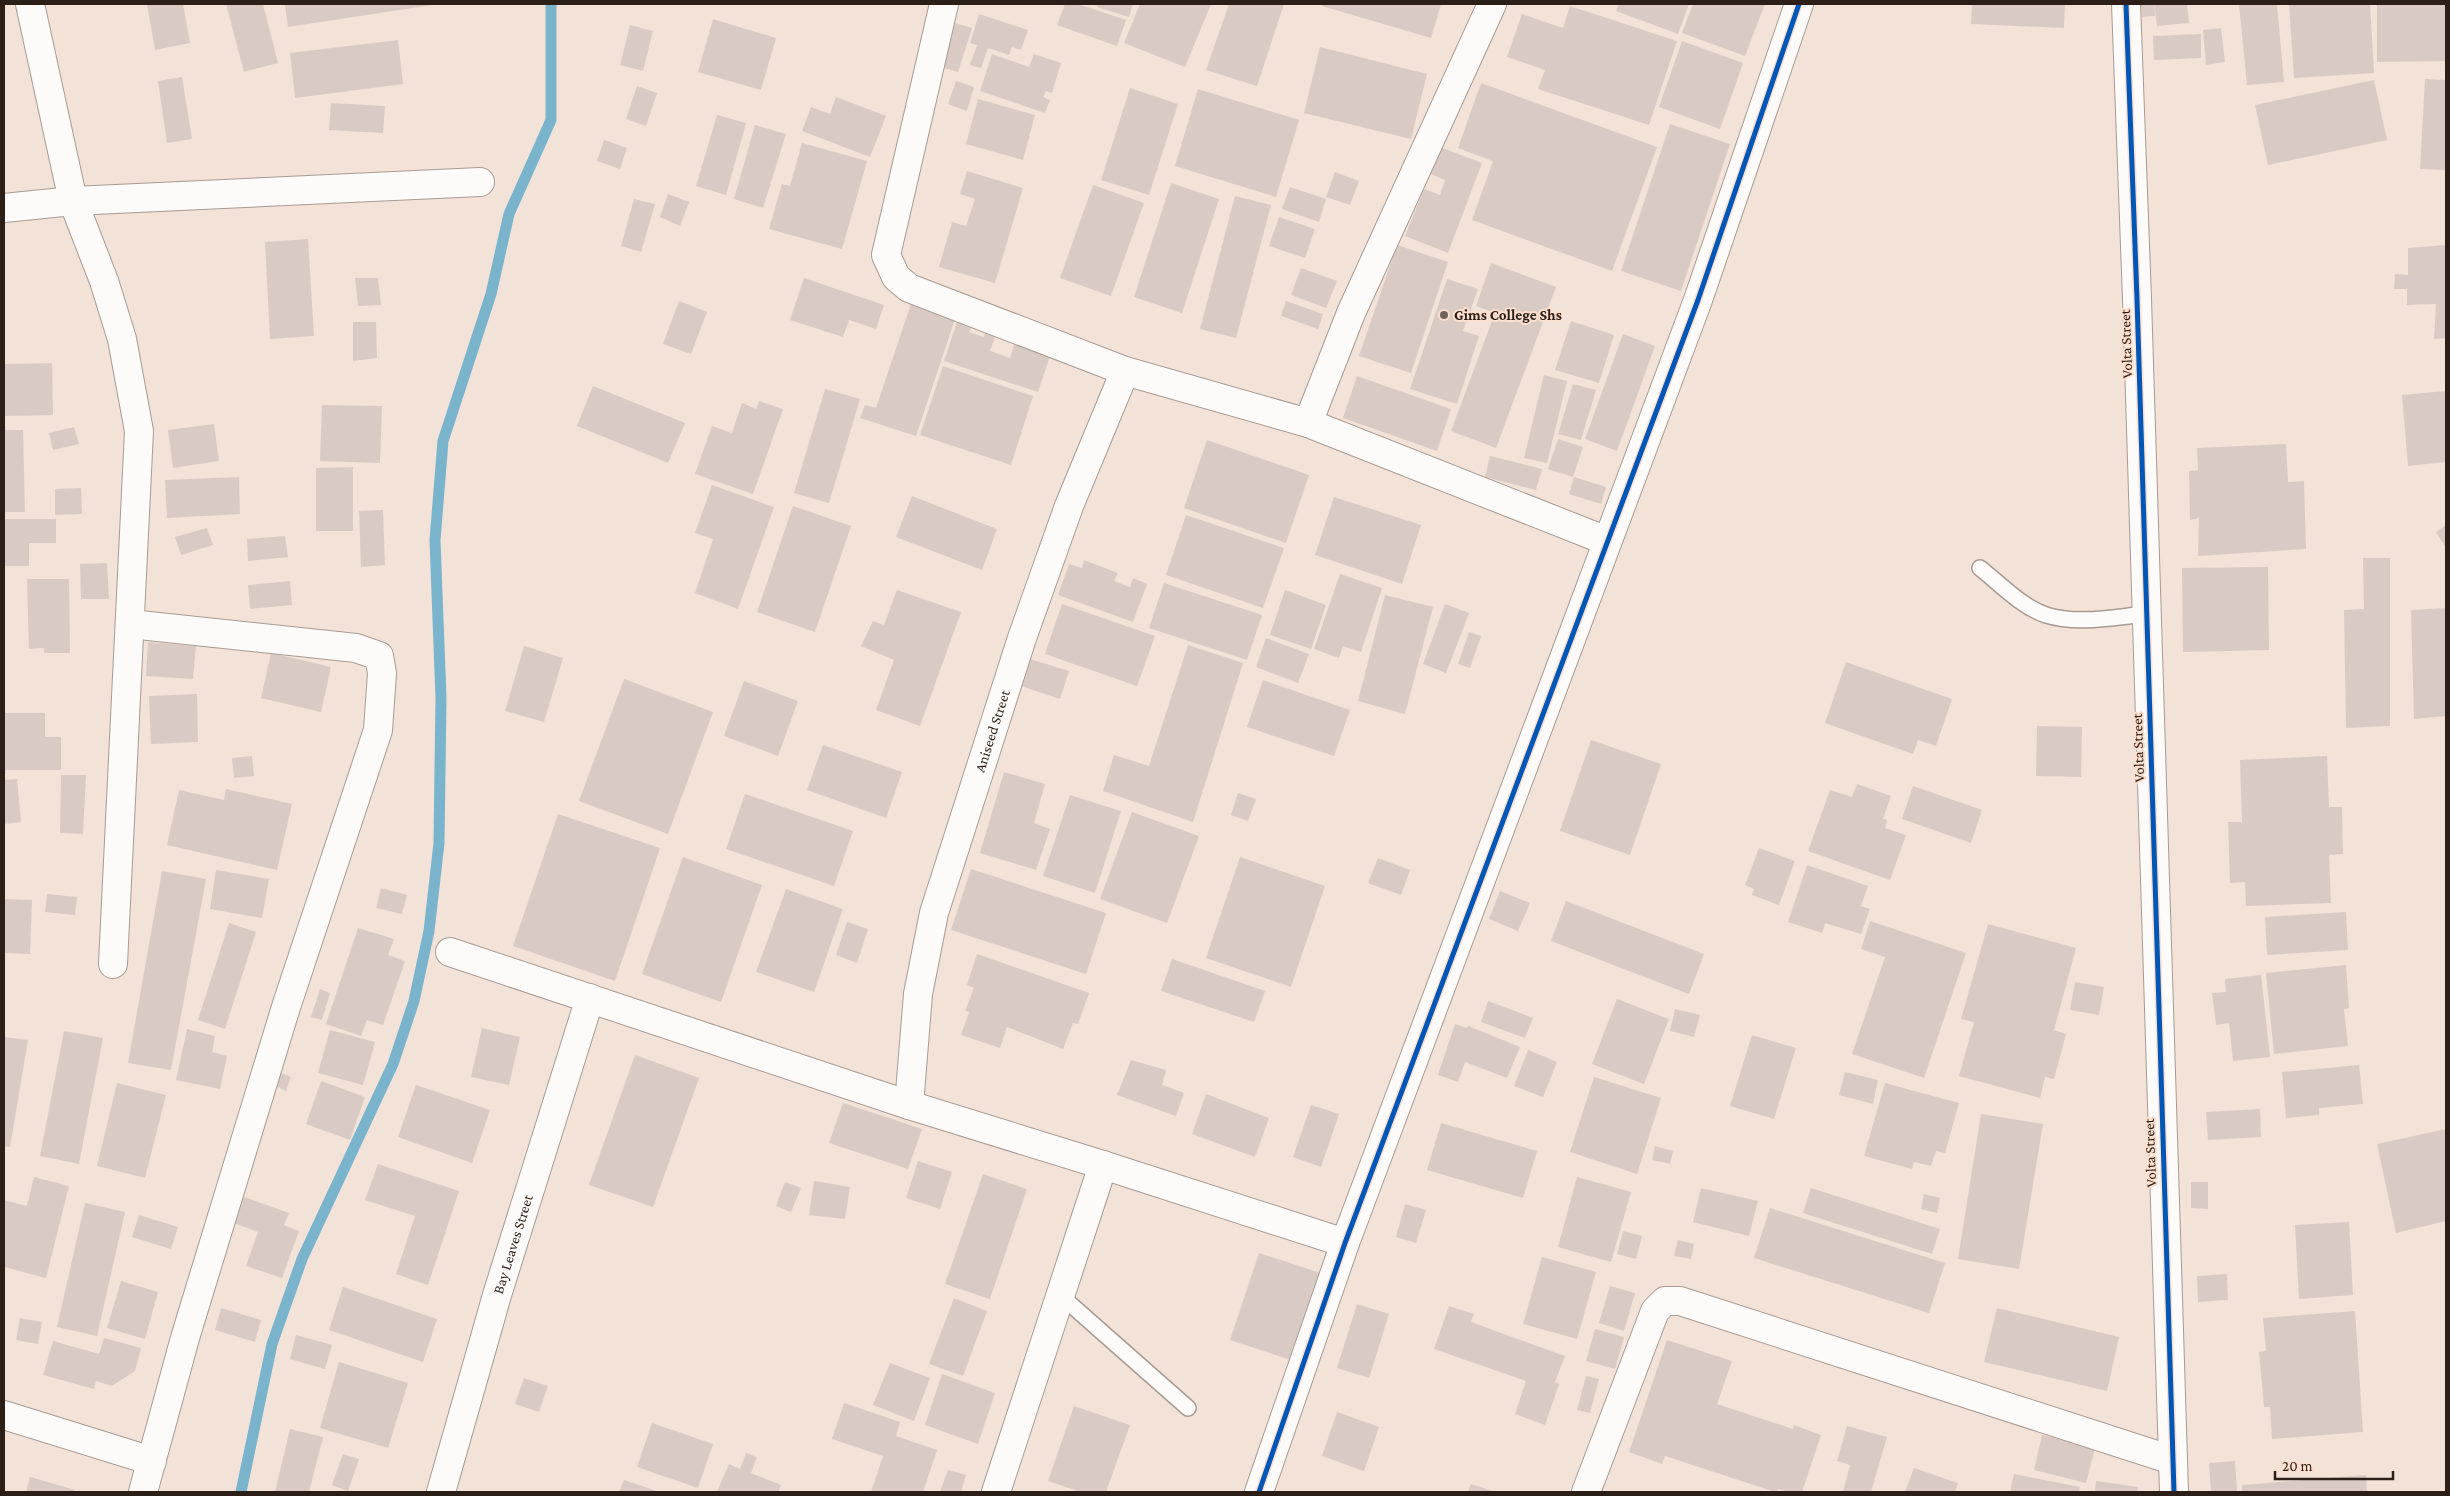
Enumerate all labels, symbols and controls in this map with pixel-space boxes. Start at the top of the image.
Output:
place label: Gims College Shs [1454,307,1562,323]
street label: Volta Street [2117,308,2135,379]
marker: Gims College Shs [1438,309,1450,321]
street label: Aniseed Street [972,687,1013,774]
street label: Volta Street [2129,712,2147,783]
street label: Volta Street [2141,1117,2159,1188]
street label: Bay Leaves Street [490,1192,536,1296]
scale bar [2275,1448,2392,1480]
text: 20 m [2282,1458,2313,1474]

